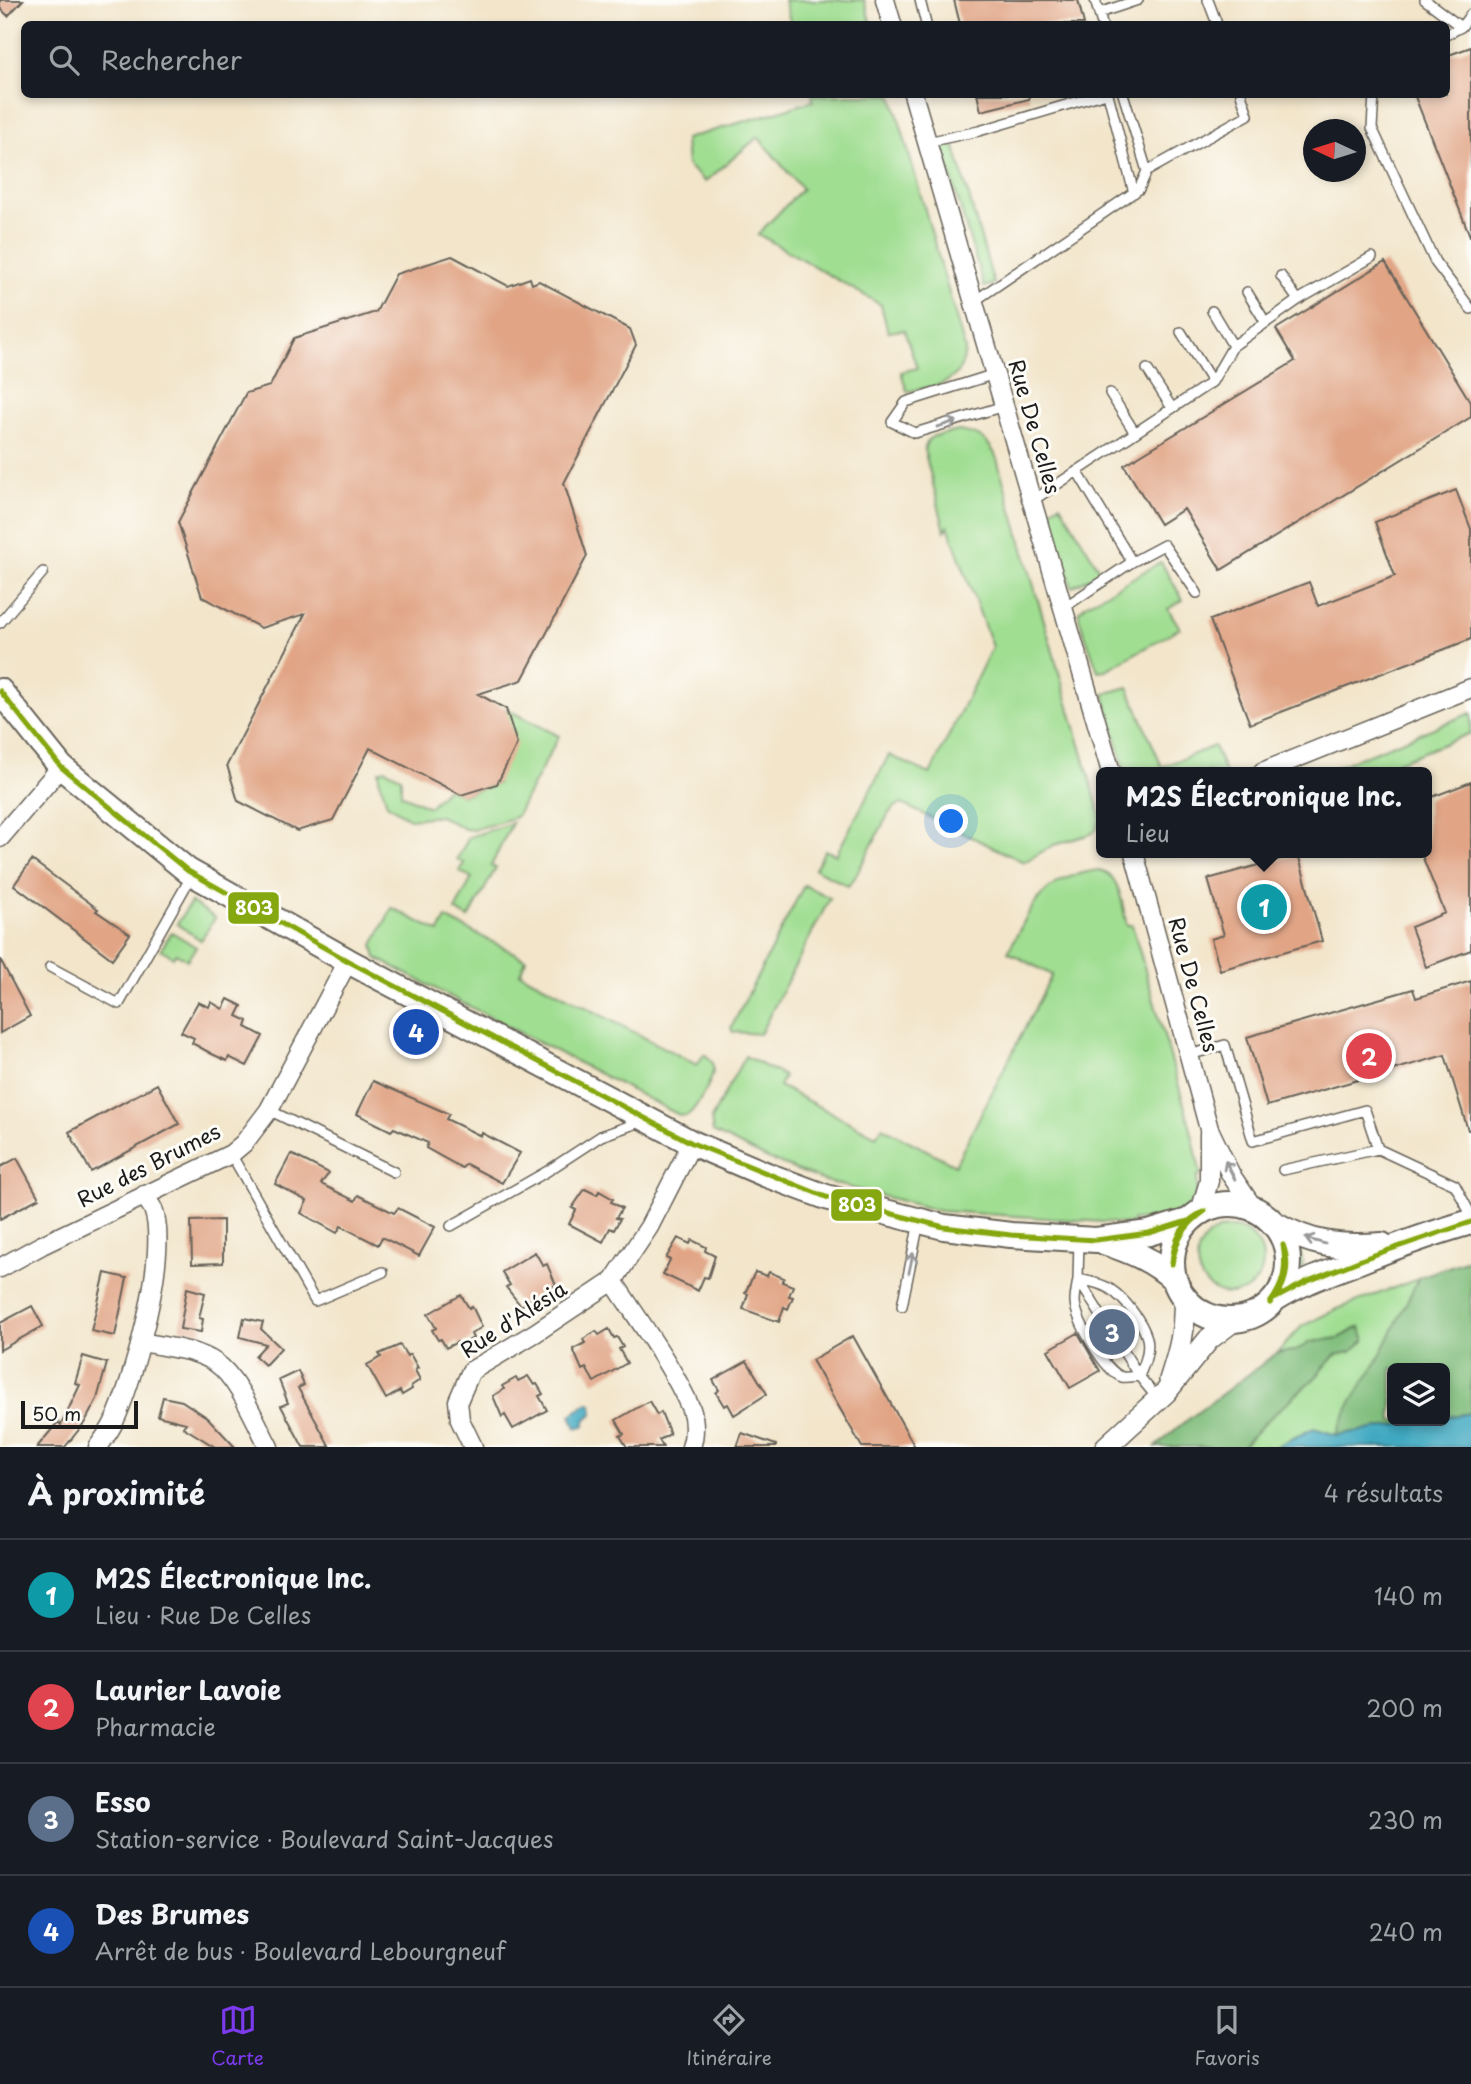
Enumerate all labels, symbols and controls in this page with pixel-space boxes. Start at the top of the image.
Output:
search box [21,21,1450,98]
text: Rechercher [101,40,242,79]
icon: search [45,41,83,79]
north arrow [1303,119,1366,182]
street label: Rue De Celles [1001,355,1070,497]
one-way arrow [936,416,958,429]
popup [1096,767,1432,858]
text: M2S Électronique Inc. [1126,776,1402,815]
your location [934,804,968,838]
text: Lieu [1126,815,1170,850]
pin: 1 [1241,881,1287,933]
line badge: 803 [227,891,280,925]
text: 803 [235,893,273,921]
street label: Rue De Celles [1162,913,1228,1056]
pin: 4 [393,1006,439,1058]
pin: 2 [1346,1030,1392,1082]
street label: Rue des Brumes [71,1114,225,1214]
one-way arrow [1222,1161,1236,1181]
line badge: 803 [830,1188,883,1222]
text: 803 [838,1190,876,1218]
one-way arrow [1304,1234,1326,1247]
one-way arrow [904,1252,918,1275]
street label: Rue d'Alésia [453,1272,573,1365]
pin: 3 [1089,1306,1135,1358]
map controls [1387,1363,1450,1426]
button: layers [1387,1363,1450,1426]
scale bar [21,1398,138,1430]
text: 50 m [32,1399,81,1427]
text: À proximité [28,1470,205,1515]
text: 4 résultats [1324,1475,1443,1510]
text: M2S Électronique Inc. [95,1558,372,1597]
text: 1 [46,1578,57,1613]
text: 140 m [1374,1578,1443,1613]
text: Lieu · Rue De Celles [95,1597,311,1632]
text: Laurier Lavoie [95,1670,281,1709]
text: 2 [43,1690,59,1725]
text: 200 m [1366,1690,1443,1725]
text: Pharmacie [95,1709,216,1744]
text: Esso [95,1782,151,1821]
text: 3 [43,1802,59,1837]
text: 230 m [1368,1802,1443,1837]
text: Station-service · Boulevard Saint-Jacques [95,1821,553,1856]
text: Des Brumes [95,1894,249,1933]
text: 4 [43,1914,59,1949]
text: 240 m [1369,1914,1443,1949]
text: Arrêt de bus · Boulevard Lebourgneuf [95,1933,505,1968]
tab: Carte [211,2001,264,2071]
tab: Itinéraire [687,2001,772,2071]
tab: Favoris [1194,2001,1260,2071]

